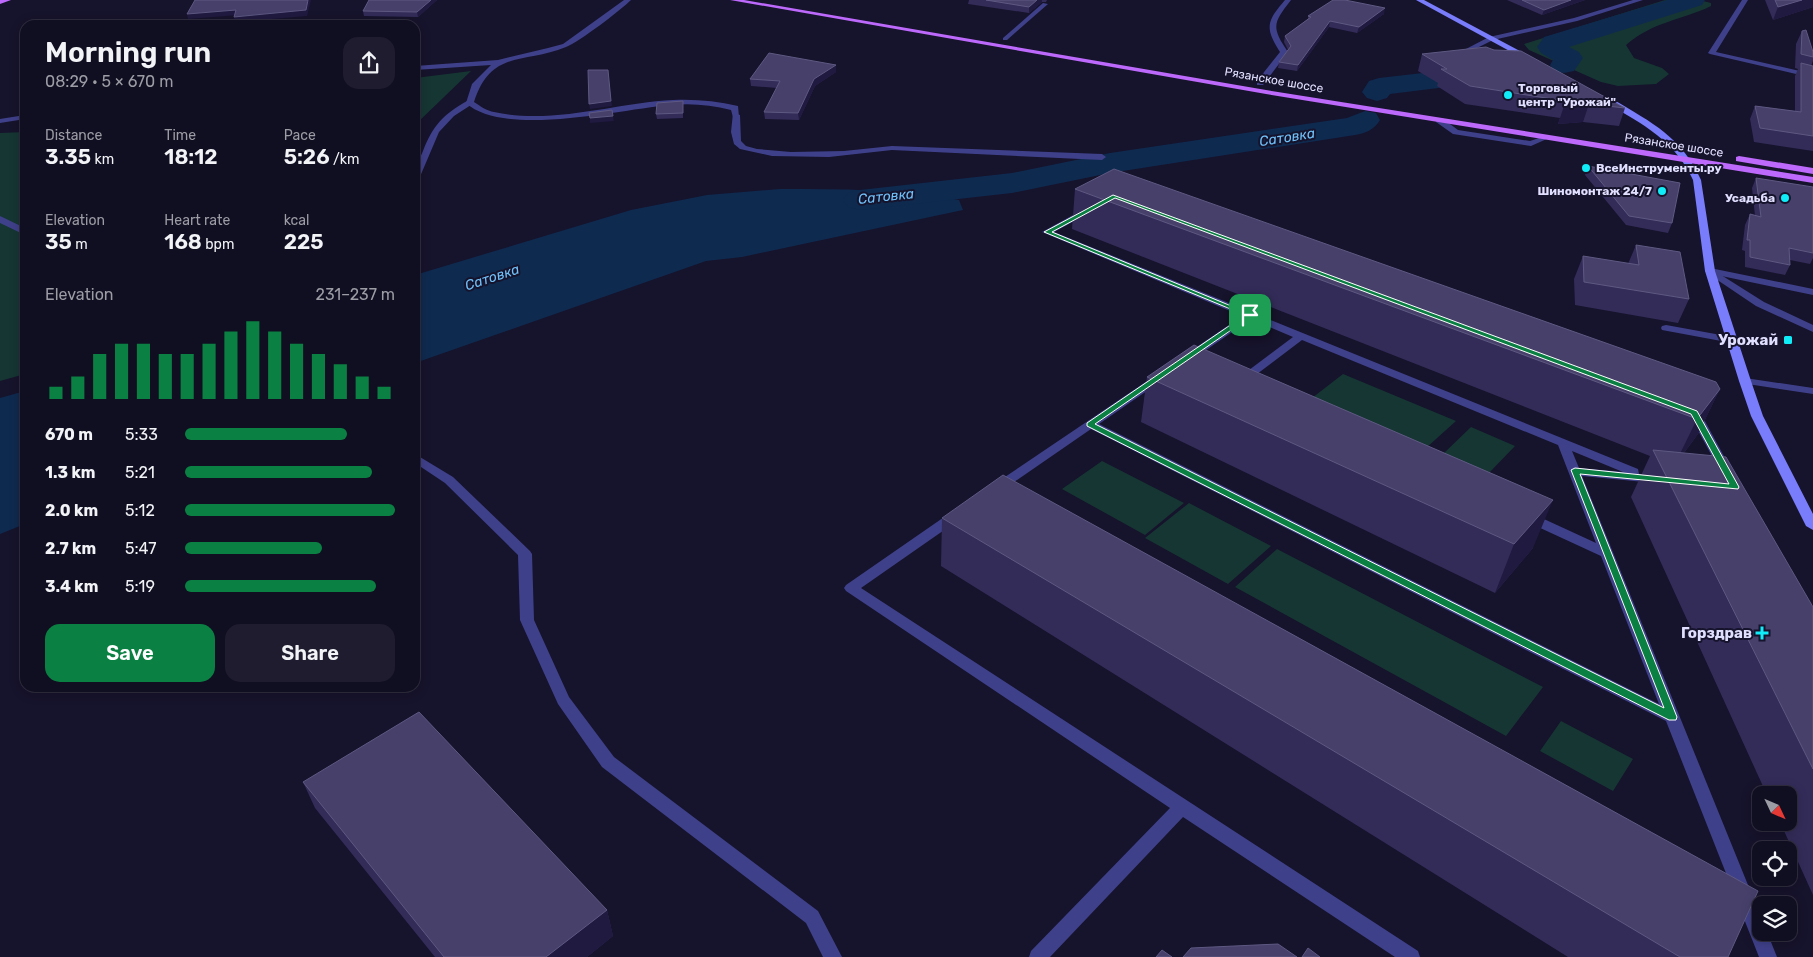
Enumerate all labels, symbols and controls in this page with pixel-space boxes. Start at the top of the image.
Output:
text: Morning run [45,36,211,69]
button: share [343,37,395,89]
street label: Рязанское шоссе [1224,64,1325,96]
text: 08:29 · 5 × 670 m [45,72,173,91]
place label: Торговый центр "Урожай" [1518,81,1616,109]
marker: Торговый центр "Урожай" [1502,89,1514,101]
water label: Сатовка [1258,125,1316,150]
text: Distance [45,127,102,144]
text: Time [164,127,196,144]
text: Pace [284,127,316,144]
street label: Рязанское шоссе [1624,130,1725,160]
text: 3.35 [45,144,91,169]
text: 18:12 [164,144,218,169]
text: 5:26 [284,144,330,169]
text: km [91,151,114,168]
text: /km [330,151,359,168]
place label: ВсеИнструменты.ру [1596,161,1722,175]
marker: ВсеИнструменты.ру [1580,162,1592,174]
place label: Шиномонтаж 24/7 [1538,184,1652,198]
water label: Сатовка [857,185,915,208]
marker: Шиномонтаж 24/7 [1656,185,1668,197]
place label: Усадьба [1725,191,1775,205]
marker: Усадьба [1779,192,1791,204]
text: Elevation [45,212,105,229]
text: Heart rate [164,212,230,229]
text: kcal [284,212,309,229]
text: 35 [45,229,72,254]
text: 168 [164,229,202,254]
text: 225 [284,229,324,254]
text: m [72,236,88,253]
text: bpm [202,236,234,253]
water label: Сатовка [463,261,521,294]
text: Elevation [45,285,114,304]
text: 231–237 m [316,285,395,304]
pin [1229,294,1271,336]
icon: arrive [1236,301,1264,329]
place label: Урожай [1718,331,1778,349]
marker: Урожай [1782,334,1794,346]
text: 670 m [45,425,93,444]
text: 5:33 [125,425,158,444]
text: 1.3 km [45,463,95,482]
text: 5:21 [125,463,155,482]
text: 2.0 km [45,501,98,520]
text: 5:12 [125,501,155,520]
text: 2.7 km [45,539,96,558]
text: 5:47 [125,539,156,558]
text: 3.4 km [45,577,98,596]
text: 5:19 [125,577,155,596]
button: Save [45,624,215,682]
button: Share [225,624,395,682]
place label: Горздрав [1681,624,1752,642]
marker: Горздрав [1756,627,1768,639]
north arrow [1752,786,1798,831]
map controls [1752,786,1797,941]
button: locate [1752,841,1797,886]
button: layers [1752,896,1797,941]

